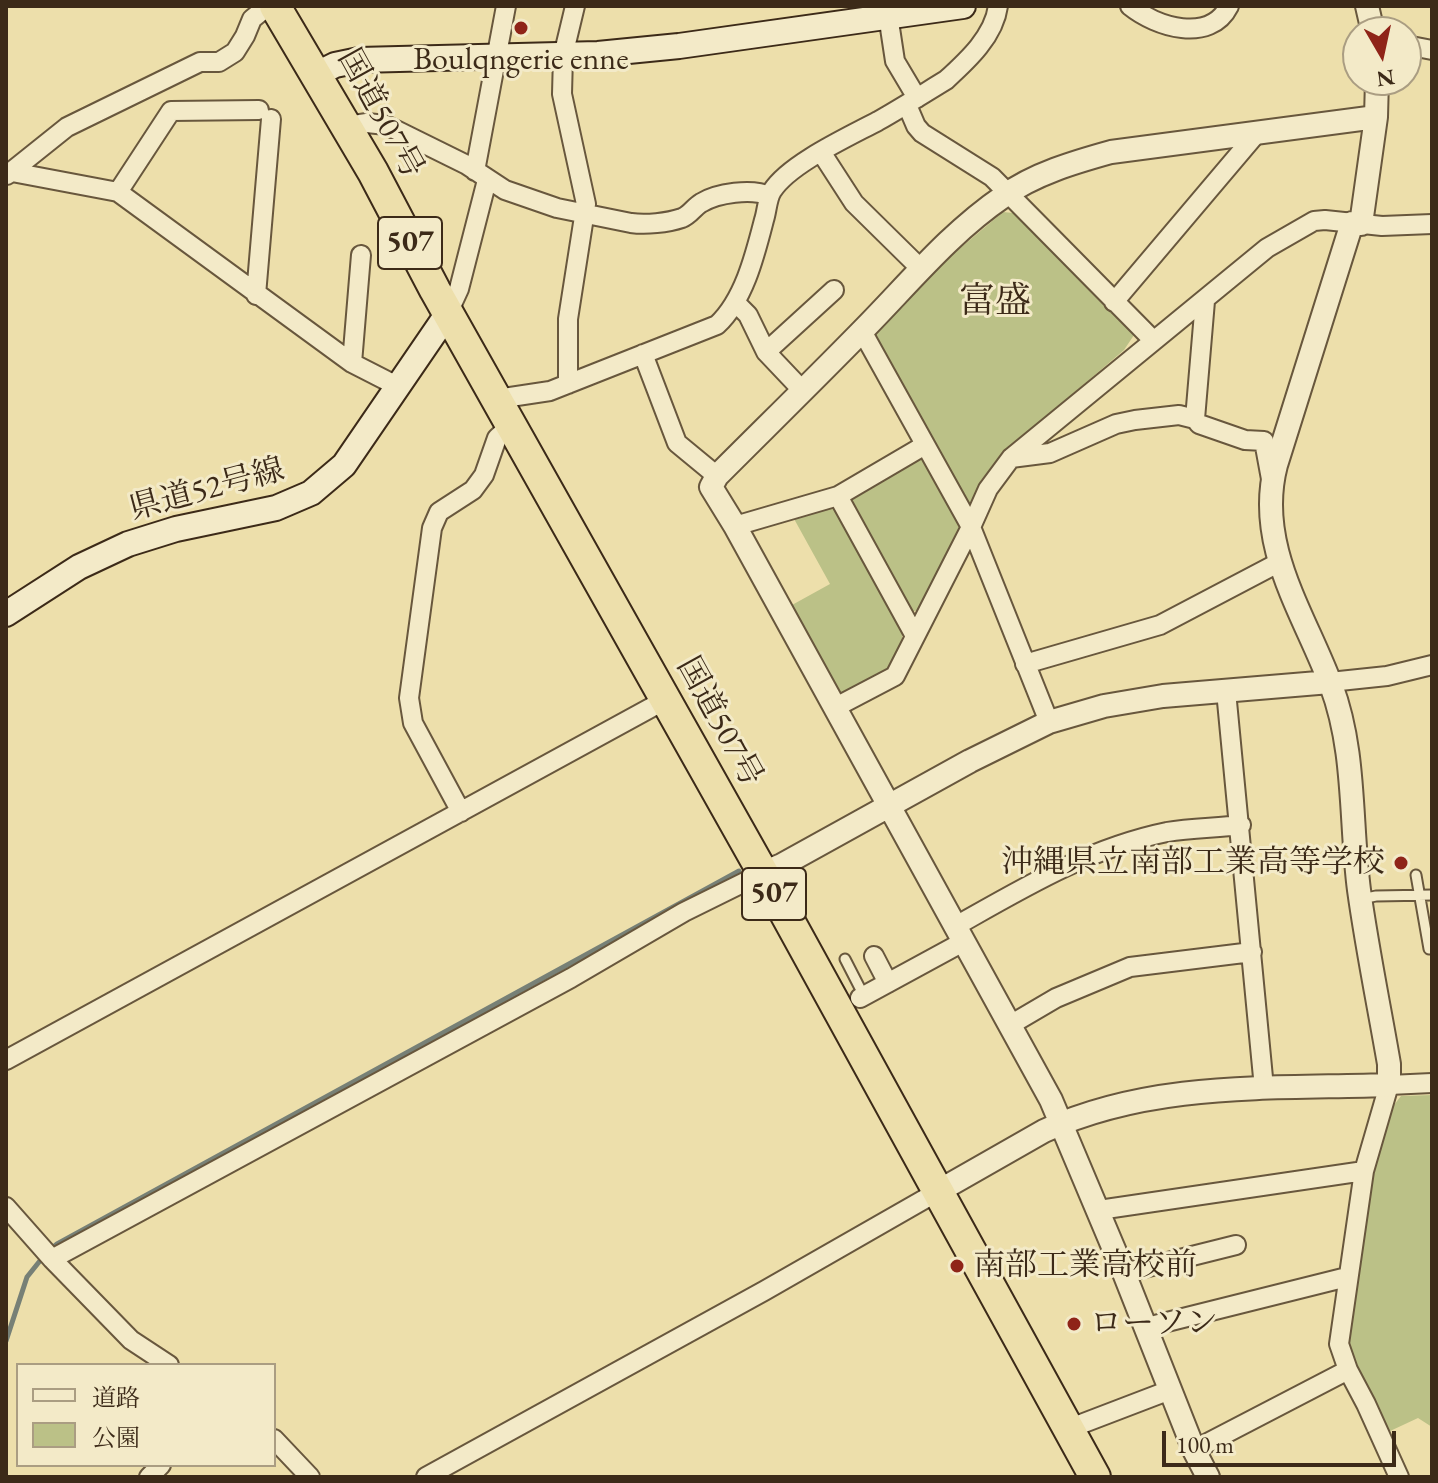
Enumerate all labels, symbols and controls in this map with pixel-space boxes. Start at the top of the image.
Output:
north arrow [1342,16,1422,96]
marker: Boulqngerie enne [512,19,530,37]
place label: Boulqngerie enne [413,41,629,79]
street label: 国道507号 [329,43,431,185]
text: N [1374,63,1397,94]
road number: 507 [378,217,442,269]
district label: 富盛 [959,280,1031,324]
street label: 県道52号線 [125,451,289,529]
street label: 国道507号 [668,651,770,793]
place label: 沖縄県立南部工業高等学校 [1001,844,1385,882]
marker: 沖縄県立南部工業高等学校 [1392,854,1410,872]
road number: 507 [742,868,806,920]
place label: 南部工業高校前 [973,1247,1197,1285]
marker: 南部工業高校前 [948,1257,966,1275]
place label: ローソン [1090,1305,1218,1343]
marker: ローソン [1065,1315,1083,1333]
legend [16,1363,276,1467]
text: 道路 [92,1382,140,1413]
scale bar [1166,1415,1400,1465]
text: 公園 [92,1422,140,1453]
text: 100 m [1176,1429,1234,1460]

